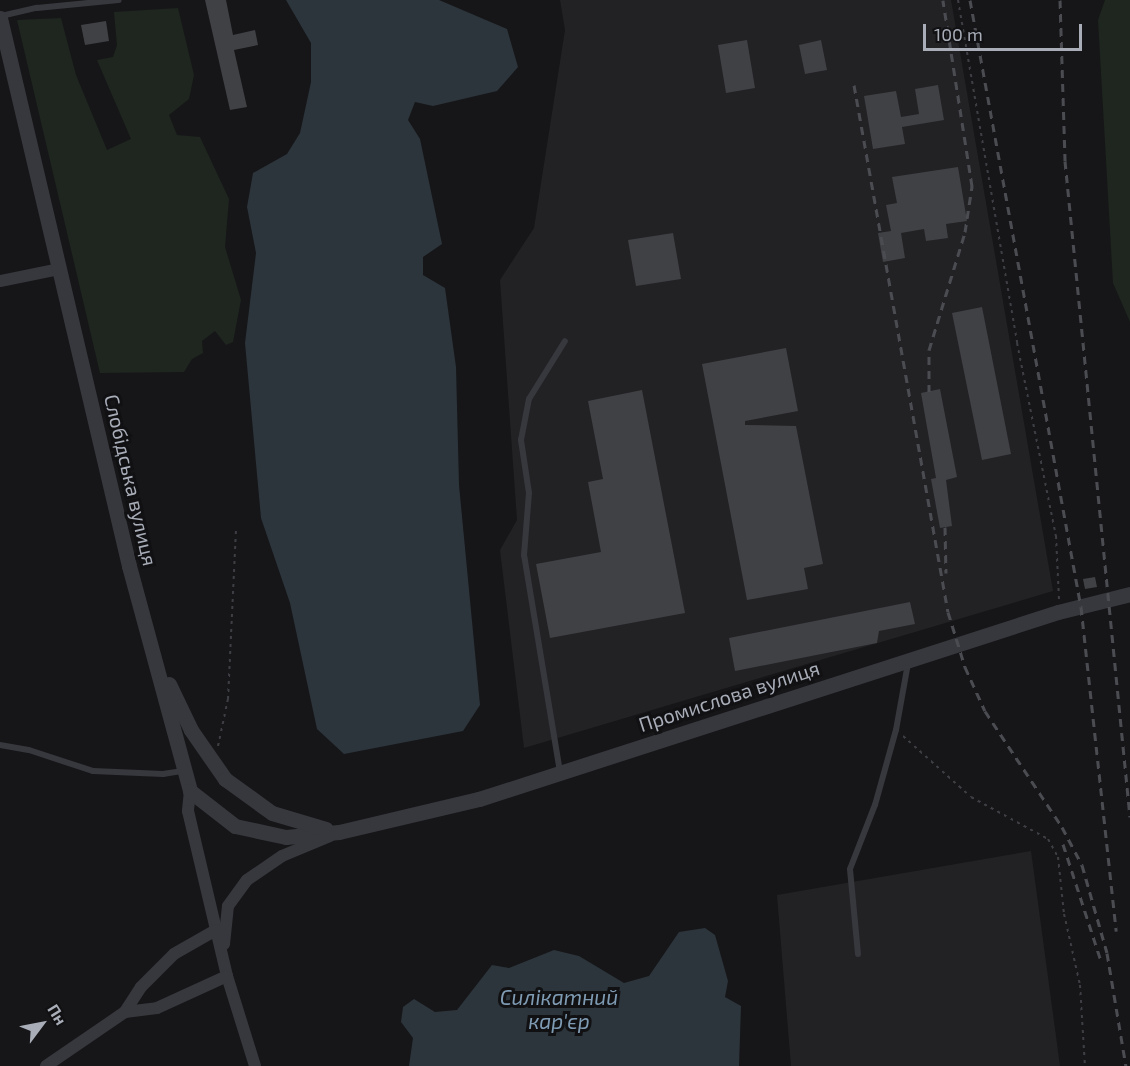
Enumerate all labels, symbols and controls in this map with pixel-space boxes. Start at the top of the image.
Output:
scale bar [926,12,1085,50]
text: 100 m [934,23,983,45]
street label: Слобідська вулиця [100,392,162,568]
street label: Промислова вулиця [635,655,823,737]
water label: Силікатний кар'єр [500,984,618,1034]
north arrow [12,994,72,1054]
text: Пн [44,1000,71,1028]

